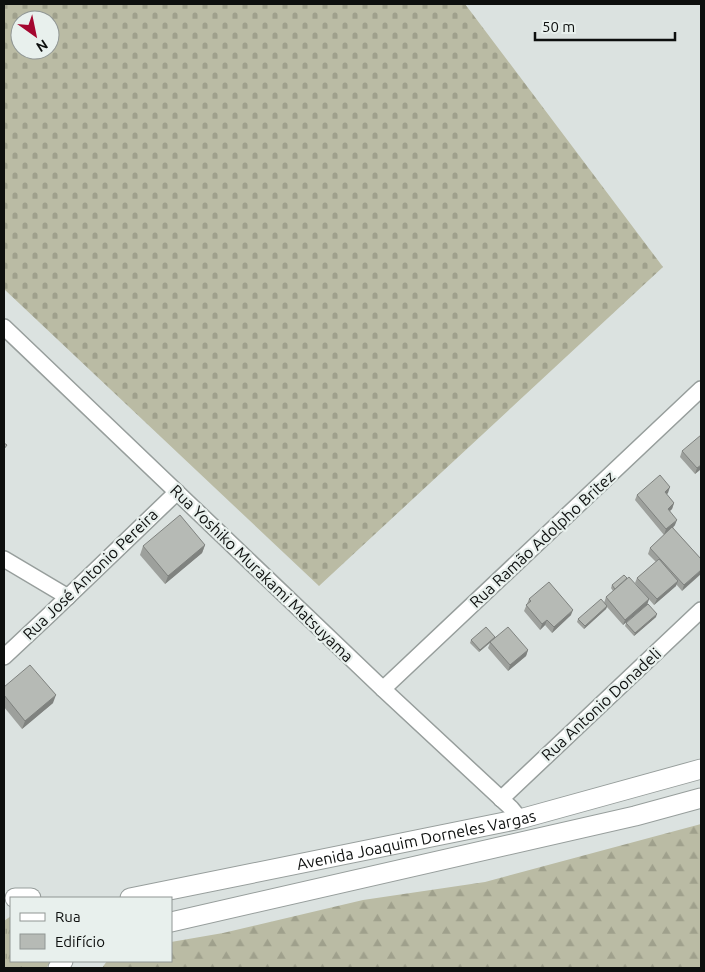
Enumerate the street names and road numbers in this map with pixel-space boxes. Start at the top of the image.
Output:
street label: Rua Ramão Adolpho Britez [466,467,618,611]
street label: Rua Yoshiko Murakami Matsuyama [167,481,357,665]
street label: Rua José Antonio Pereira [19,505,161,643]
street label: Rua Antonio Donadeli [538,644,664,764]
street label: Avenida Joaquim Dorneles Vargas [295,806,538,873]

